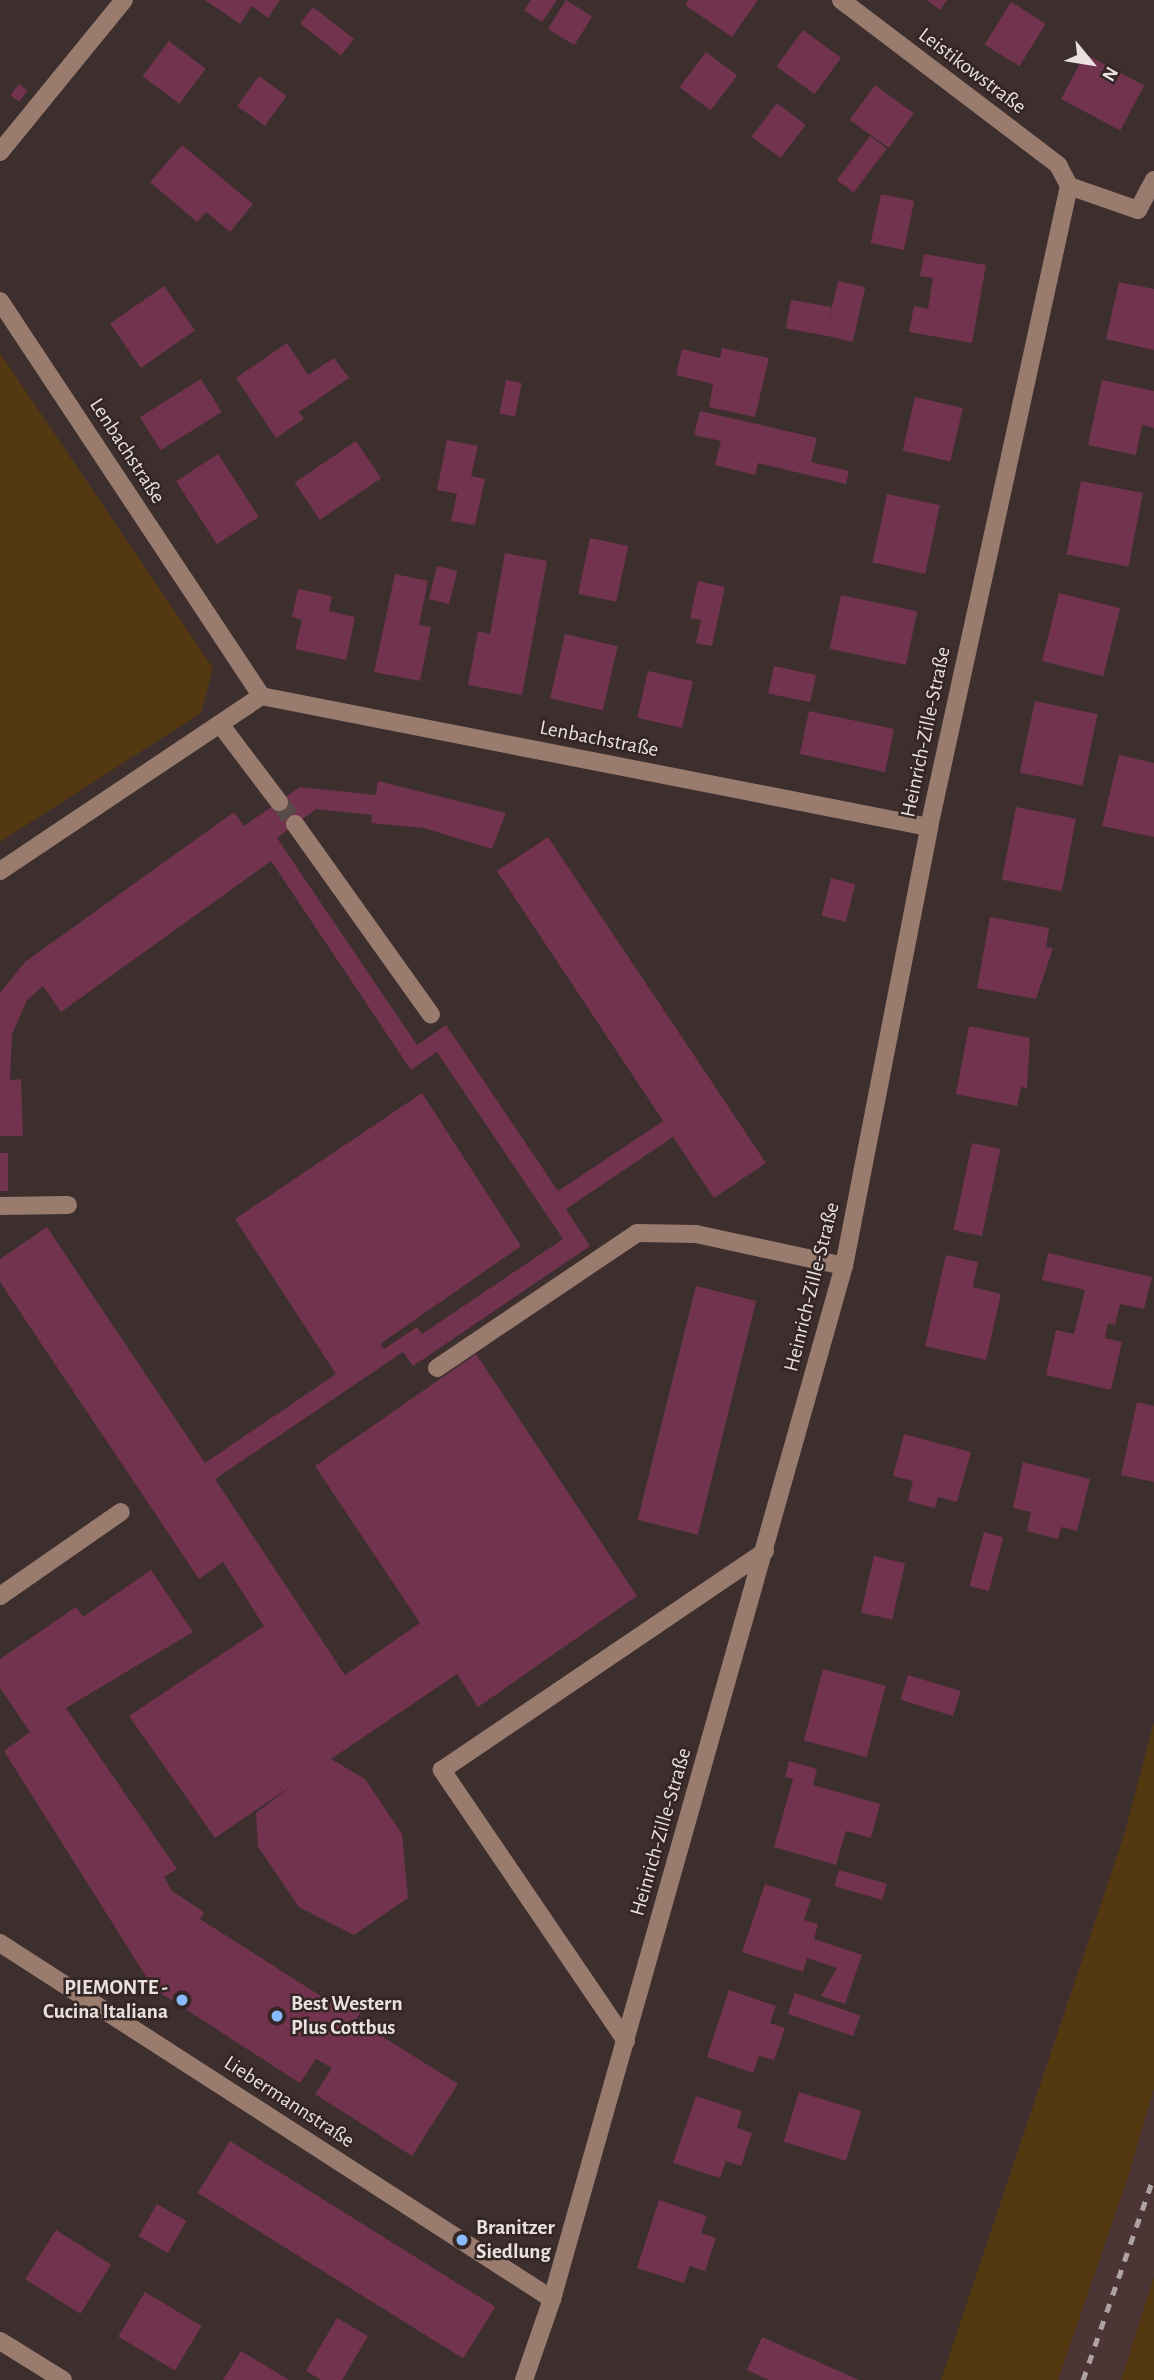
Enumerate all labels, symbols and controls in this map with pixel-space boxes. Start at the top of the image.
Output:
street label: Leistikowstraße [913,22,1031,120]
north arrow [1056,28,1126,98]
text: N [1098,63,1121,84]
street label: Lenbachstraße [84,394,170,508]
street label: Heinrich-Zille-Straße [896,644,956,820]
street label: Lenbachstraße [537,715,661,763]
street label: Heinrich-Zille-Straße [779,1200,845,1374]
street label: Heinrich-Zille-Straße [625,1745,697,1919]
place label: PIEMONTE - Cucina Italiana [43,1975,168,2025]
place label: Best Western Plus Cottbus [291,1991,403,2041]
marker: PIEMONTE - Cucina Italiana [174,1992,190,2008]
marker: Best Western Plus Cottbus [269,2008,285,2024]
street label: Liebermannstraße [219,2050,359,2154]
place label: Branitzer Siedlung [476,2215,555,2265]
marker: Branitzer Siedlung [454,2232,470,2248]

